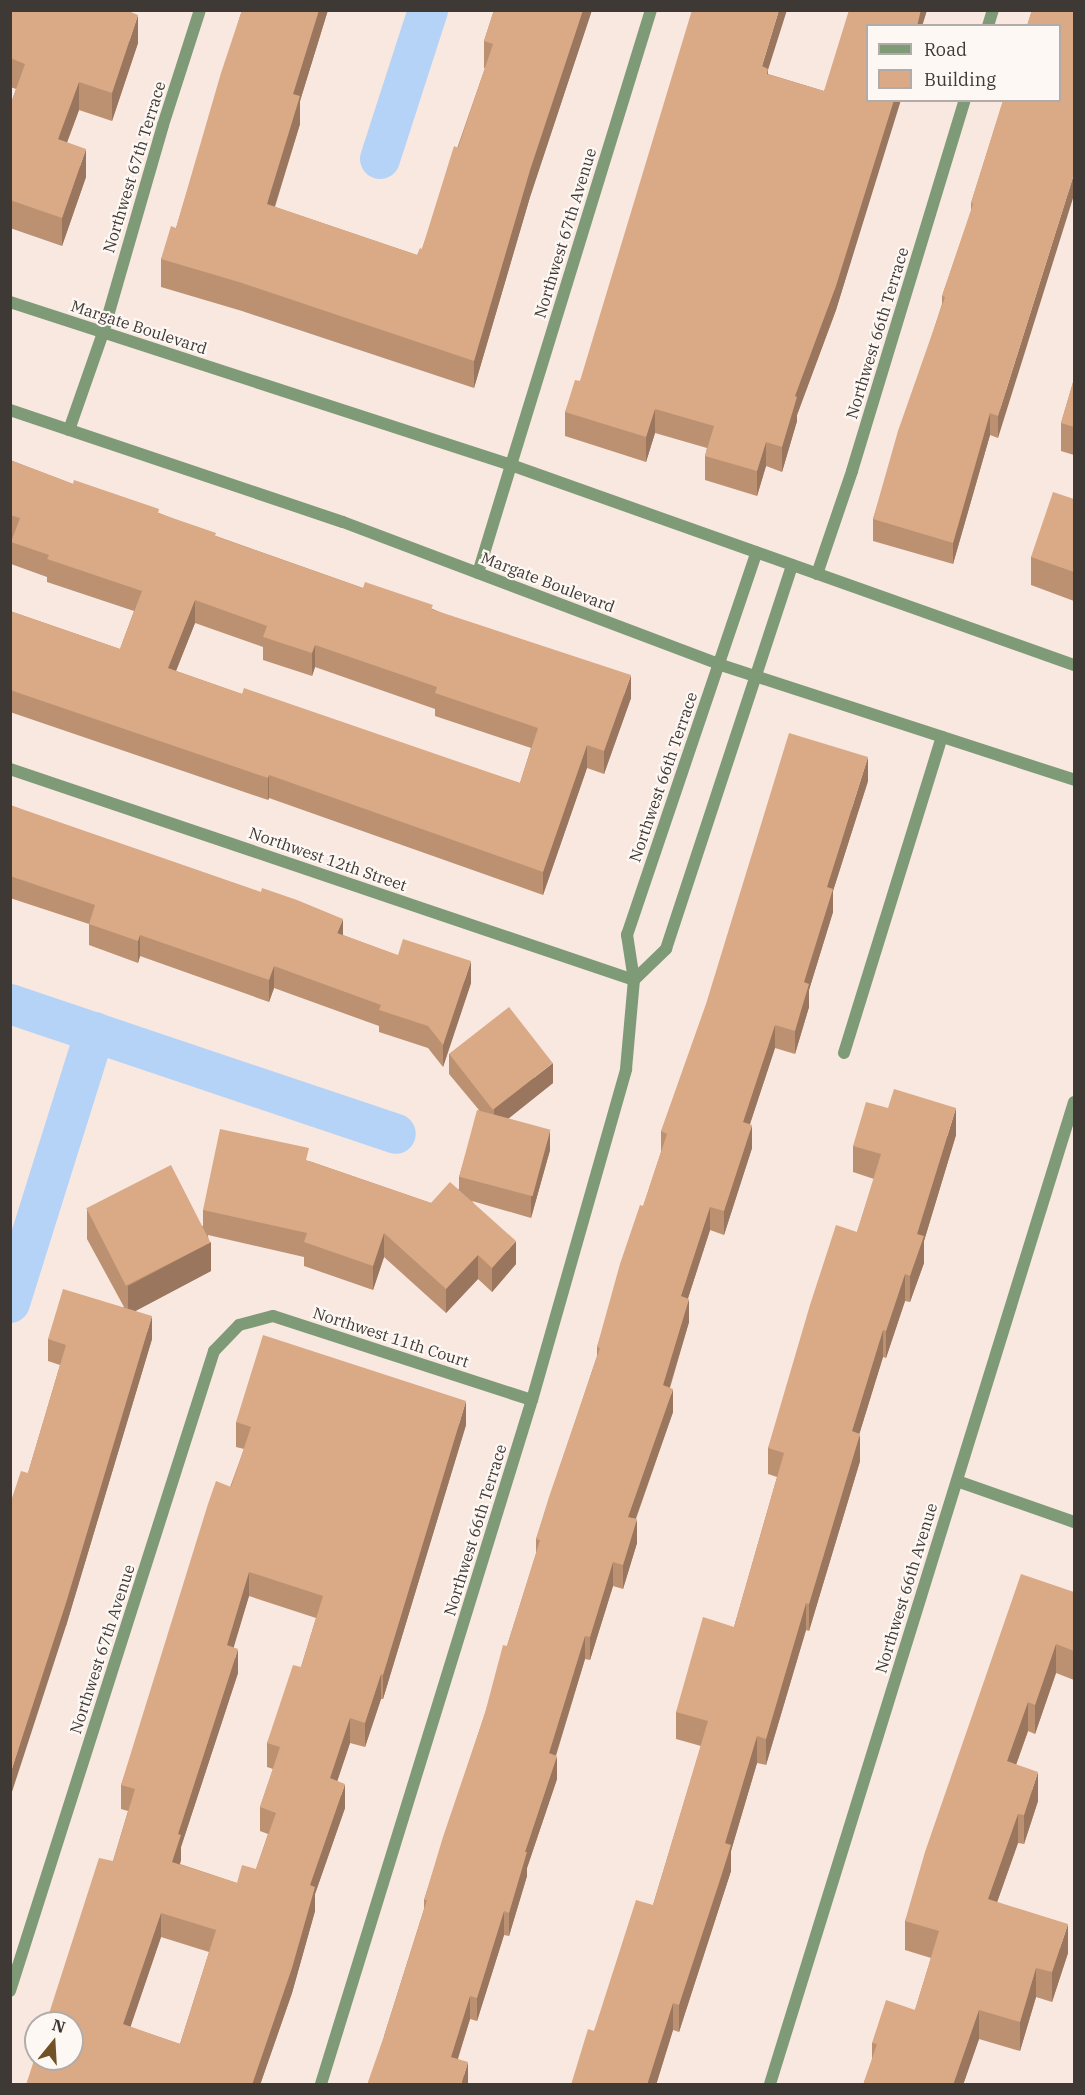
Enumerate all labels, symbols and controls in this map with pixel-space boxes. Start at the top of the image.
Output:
legend [866,24,1061,102]
text: Road [924,38,967,61]
text: Building [924,68,996,91]
street label: Northwest 67th Terrace [99,79,169,255]
street label: Northwest 67th Avenue [530,146,600,320]
street label: Northwest 66th Terrace [842,245,912,421]
street label: Margate Boulevard [69,296,209,358]
street label: Margate Boulevard [478,548,618,616]
street label: Northwest 66th Terrace [625,689,701,865]
street label: Northwest 12th Street [247,823,409,895]
street label: Northwest 11th Court [311,1303,471,1371]
street label: Northwest 66th Terrace [440,1442,510,1618]
street label: Northwest 66th Avenue [871,1501,941,1675]
street label: Northwest 67th Avenue [66,1562,138,1736]
north arrow [24,2011,84,2071]
text: N [50,2014,68,2037]

